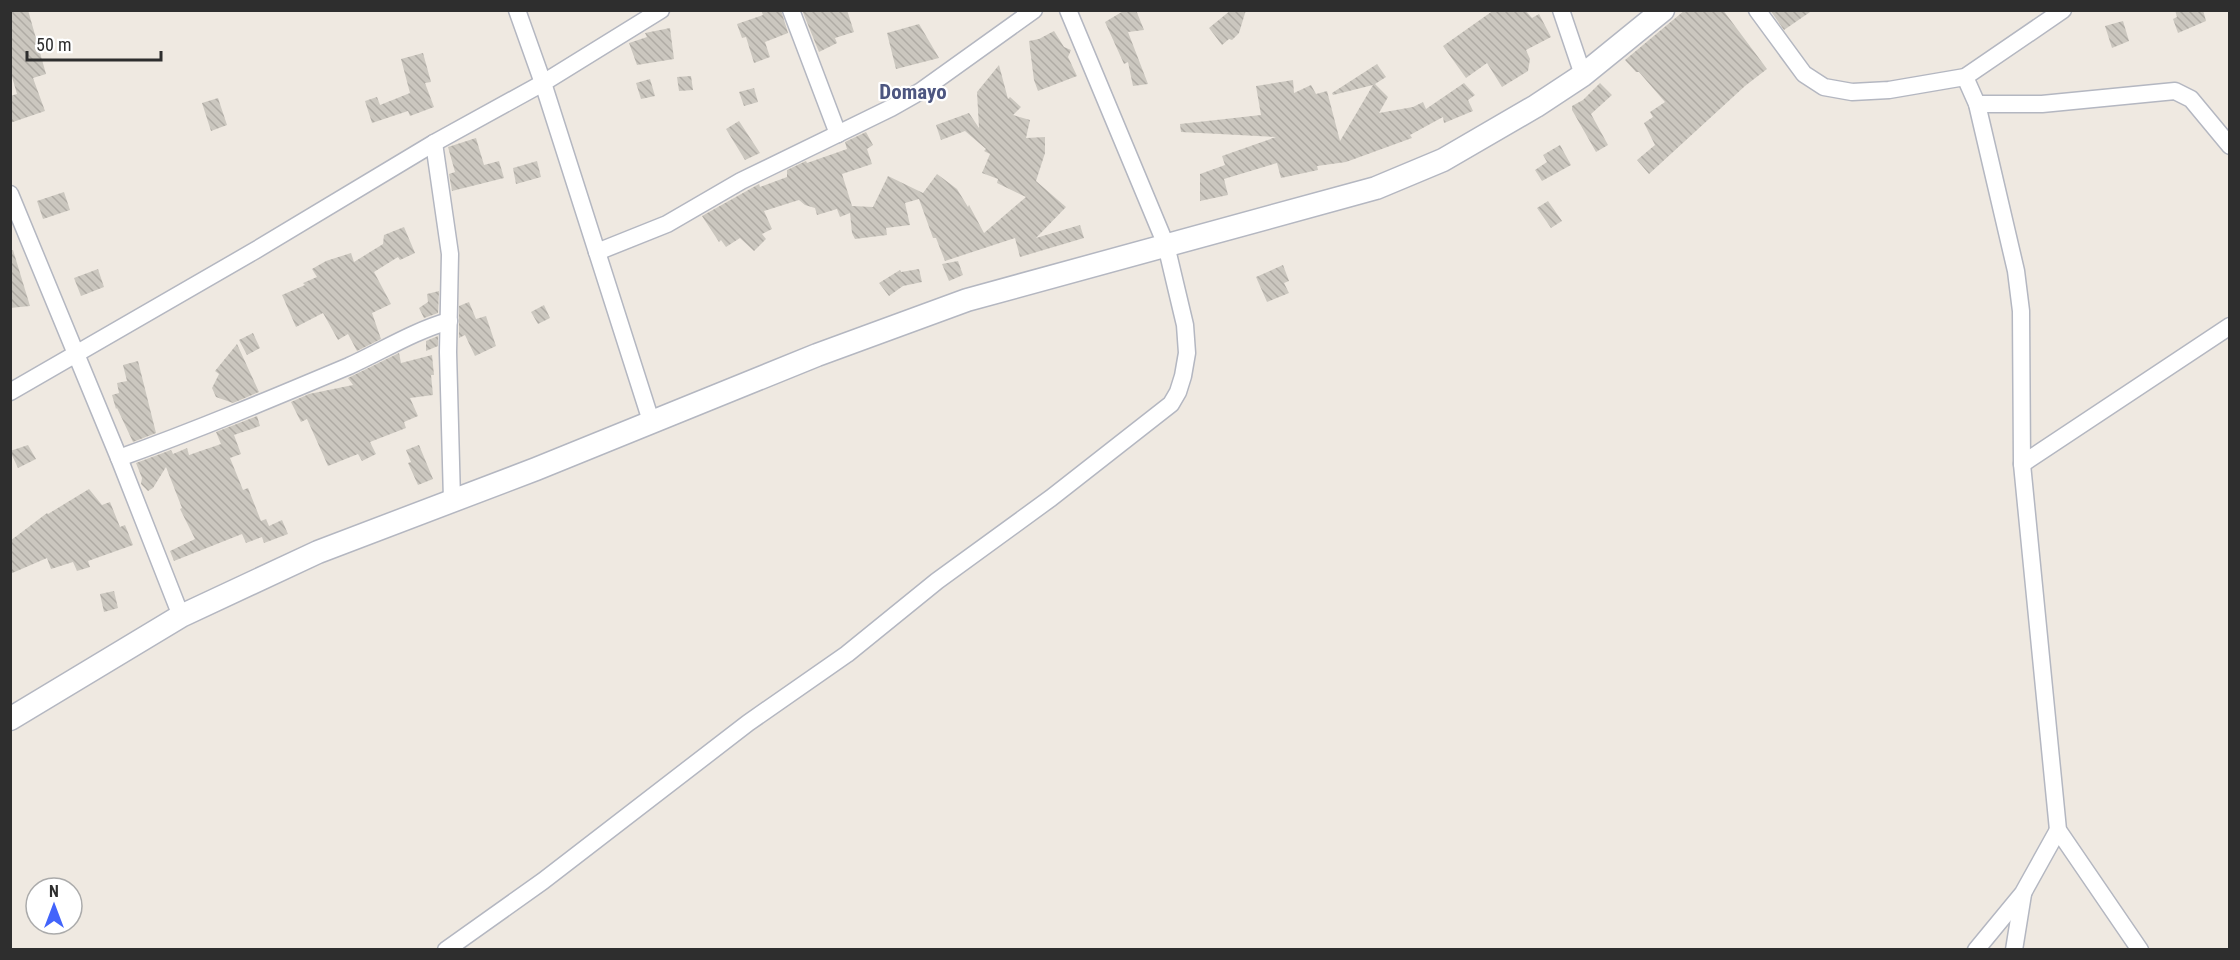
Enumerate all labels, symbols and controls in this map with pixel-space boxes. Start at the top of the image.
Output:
scale bar [27,24,160,62]
text: 50 m [36,34,71,55]
district label: Domayo [879,80,947,104]
north arrow [24,876,84,936]
text: N [49,882,59,901]

